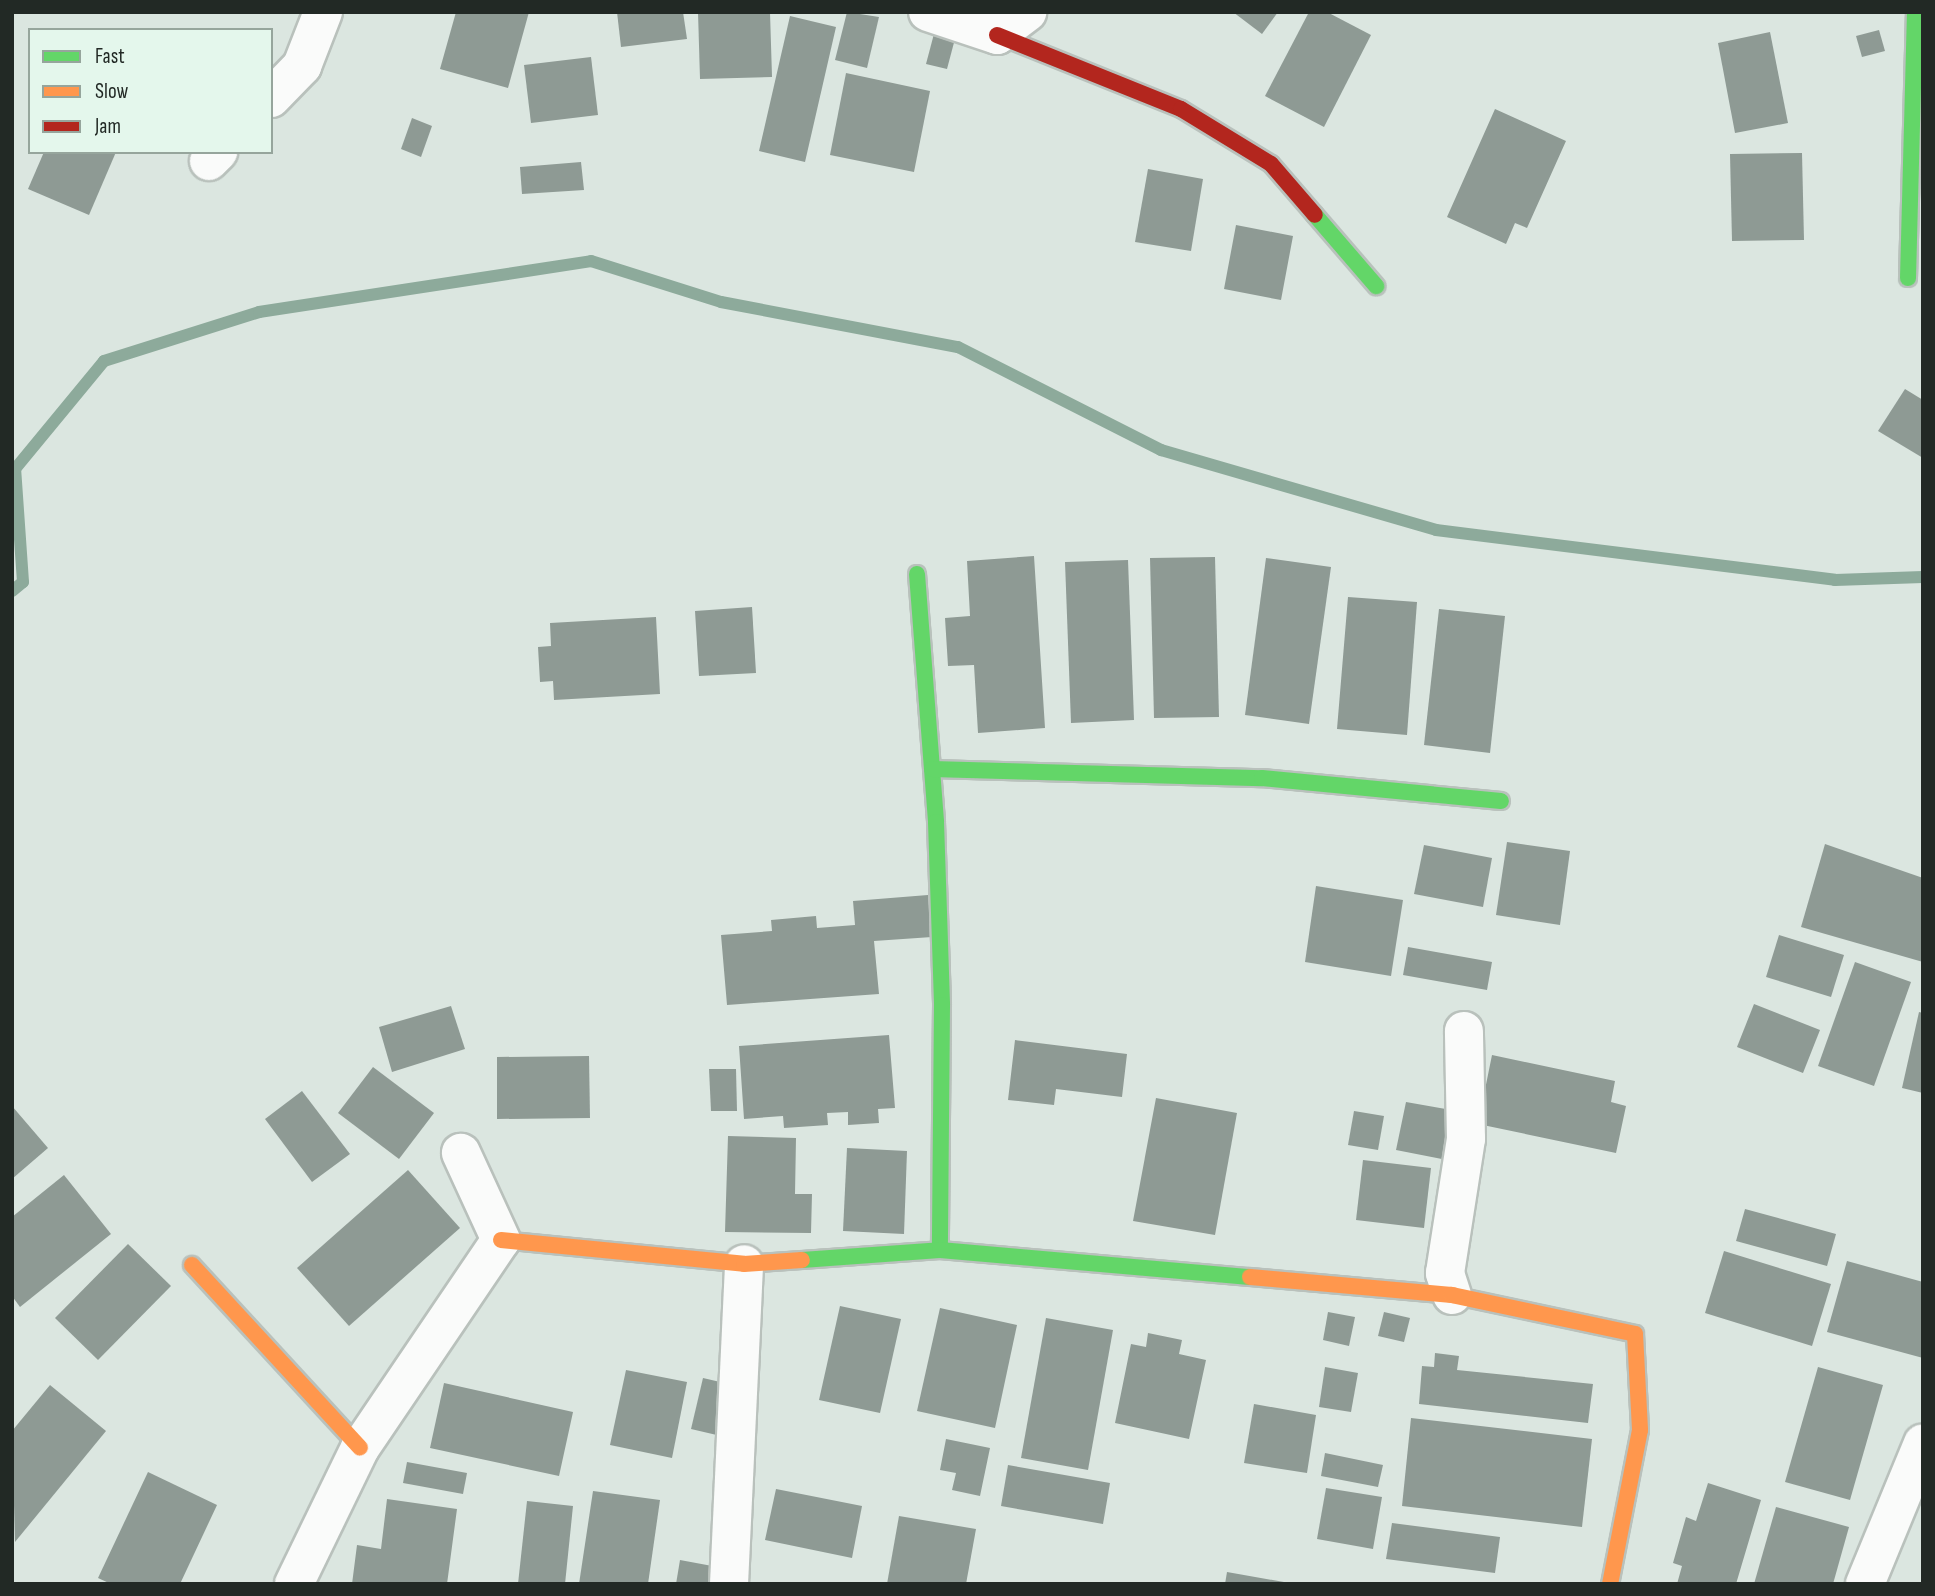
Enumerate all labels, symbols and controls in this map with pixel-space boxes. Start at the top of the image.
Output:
legend [28,28,273,154]
text: Fast [95,44,125,69]
text: Slow [95,79,128,104]
text: Jam [95,114,121,139]

